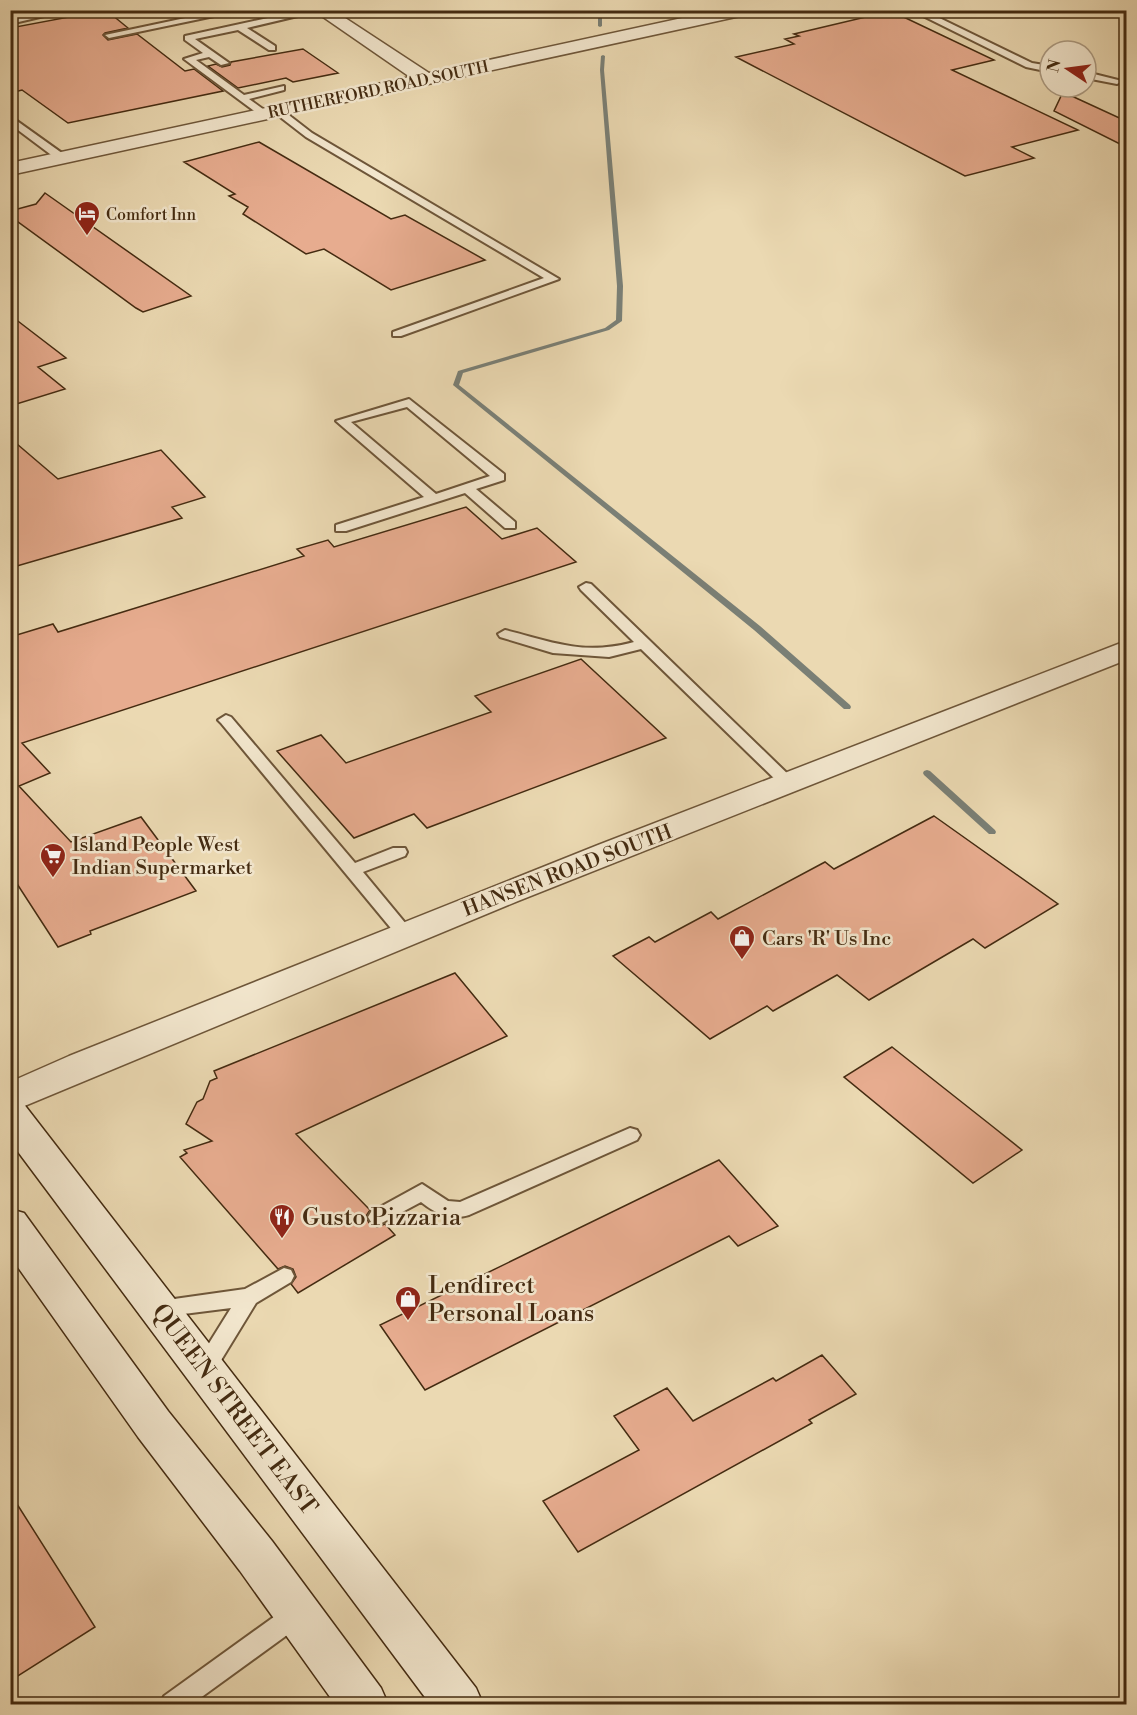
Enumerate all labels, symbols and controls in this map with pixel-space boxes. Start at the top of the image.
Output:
north arrow [1038,39,1098,99]
street label: RUTHERFORD ROAD SOUTH [266,57,491,123]
text: N [1043,57,1066,74]
hotel icon: Comfort Inn [72,199,102,237]
place label: Comfort Inn [106,205,196,225]
street label: HANSEN ROAD SOUTH [459,820,676,923]
place label: Island People West Indian Supermarket [72,833,253,881]
supermarket icon: Island People West Indian Supermarket [38,841,68,879]
shop icon: Cars 'R' Us Inc [727,923,757,961]
place label: Cars 'R' Us Inc [762,927,891,952]
restaurant icon: Gusto Pizzaria [267,1202,297,1240]
place label: Gusto Pizzaria [302,1203,462,1233]
place label: Lendirect Personal Loans [428,1271,594,1329]
shop icon: Lendirect Personal Loans [393,1284,423,1322]
street label: QUEEN STREET EAST [145,1298,324,1521]

